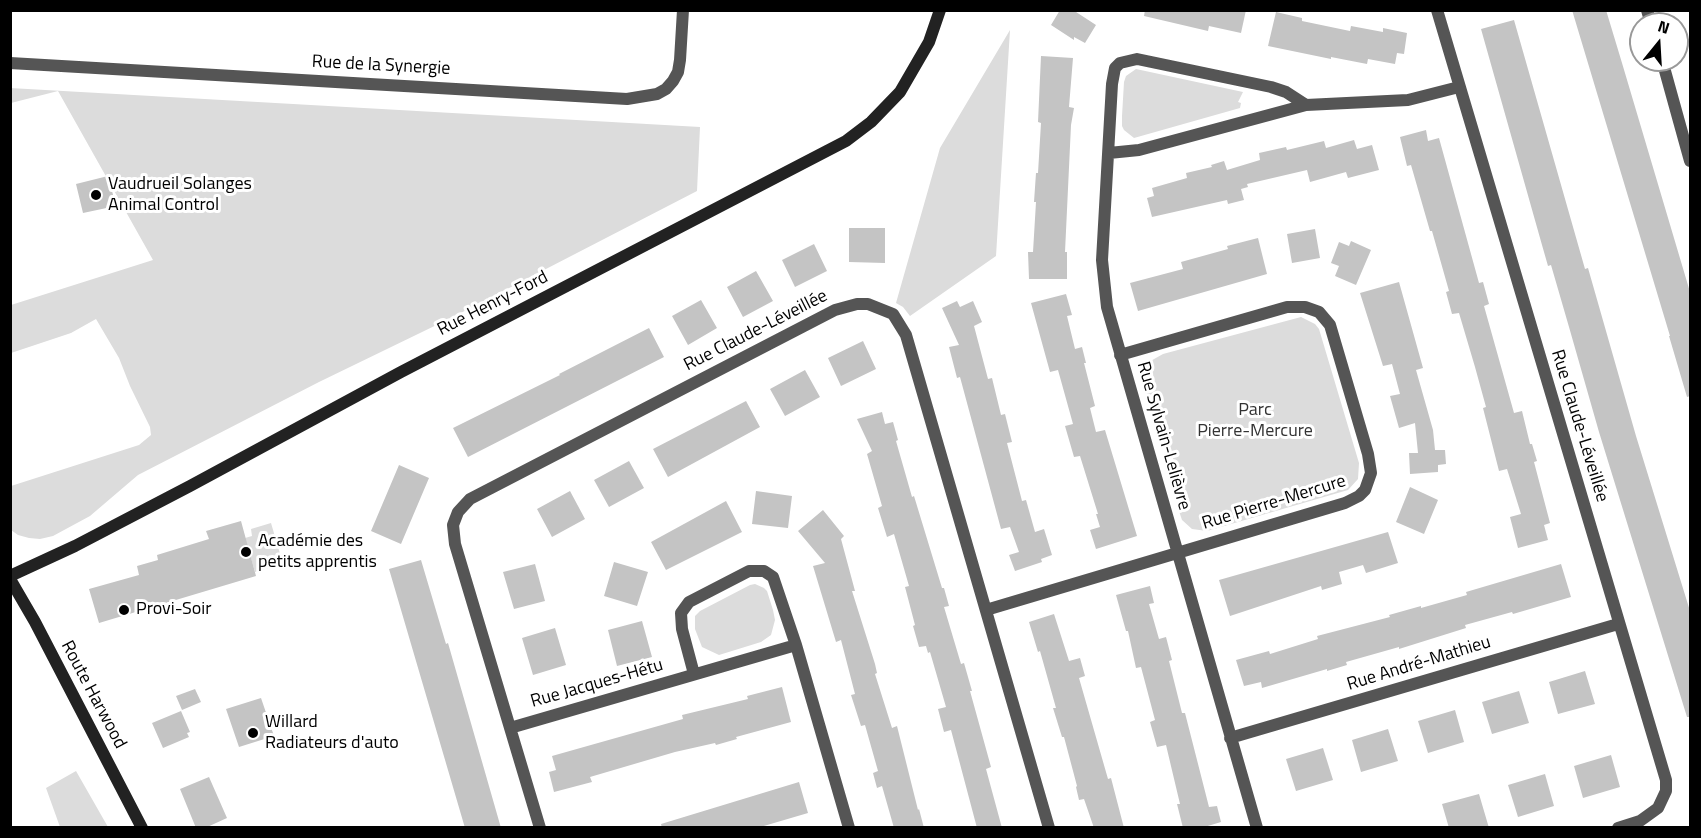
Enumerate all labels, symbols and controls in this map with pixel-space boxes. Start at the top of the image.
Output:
north arrow [1629,12,1689,72]
text: N [1655,14,1673,40]
street label: Rue de la Synergie [311,52,451,80]
place label: Vaudrueil Solanges Animal Control [108,174,252,216]
marker: Vaudrueil Solanges Animal Control [89,188,103,202]
street label: Rue Henry-Ford [434,267,552,341]
street label: Rue Claude-Léveillée [681,285,831,377]
street label: Rue Claude-Léveillée [1546,347,1612,505]
street label: Rue Sylvain-Lelièvre [1131,359,1195,513]
park label: Parc Pierre-Mercure [1197,400,1313,442]
street label: Rue Pierre-Mercure [1199,471,1349,535]
place label: Académie des petits apprentis [258,531,377,574]
marker: Académie des petits apprentis [239,545,253,559]
place label: Provi-Soir [136,599,211,621]
marker: Provi-Soir [117,603,131,617]
street label: Rue André-Mathieu [1344,632,1494,696]
street label: Route Harwood [56,637,130,753]
street label: Rue Jacques-Hétu [528,655,666,713]
place label: Willard Radiateurs d'auto [265,712,399,754]
marker: Willard Radiateurs d'auto [246,726,260,740]

